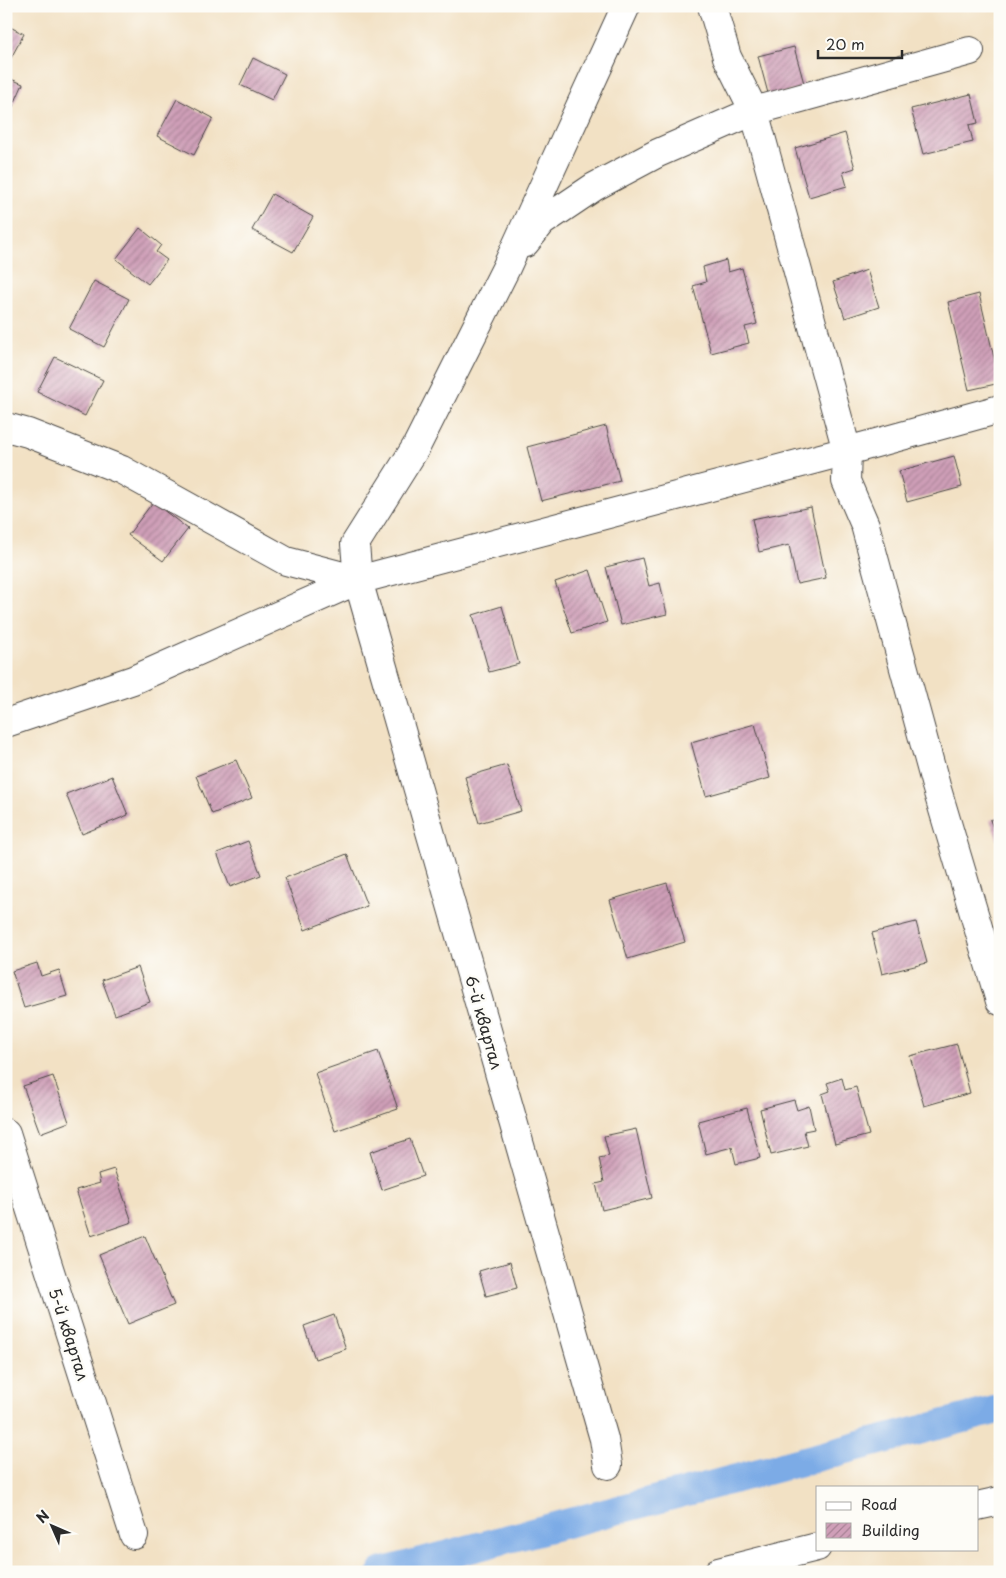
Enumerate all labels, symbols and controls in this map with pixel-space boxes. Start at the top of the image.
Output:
scale bar [818,28,902,60]
text: 20 m [826,32,865,55]
street label: 6-й квартал [460,972,510,1072]
street label: 5-й квартал [44,1285,96,1383]
legend [816,1486,978,1550]
text: Road [861,1492,897,1515]
north arrow [28,1500,78,1550]
text: N [31,1505,54,1528]
text: Building [861,1518,920,1541]

